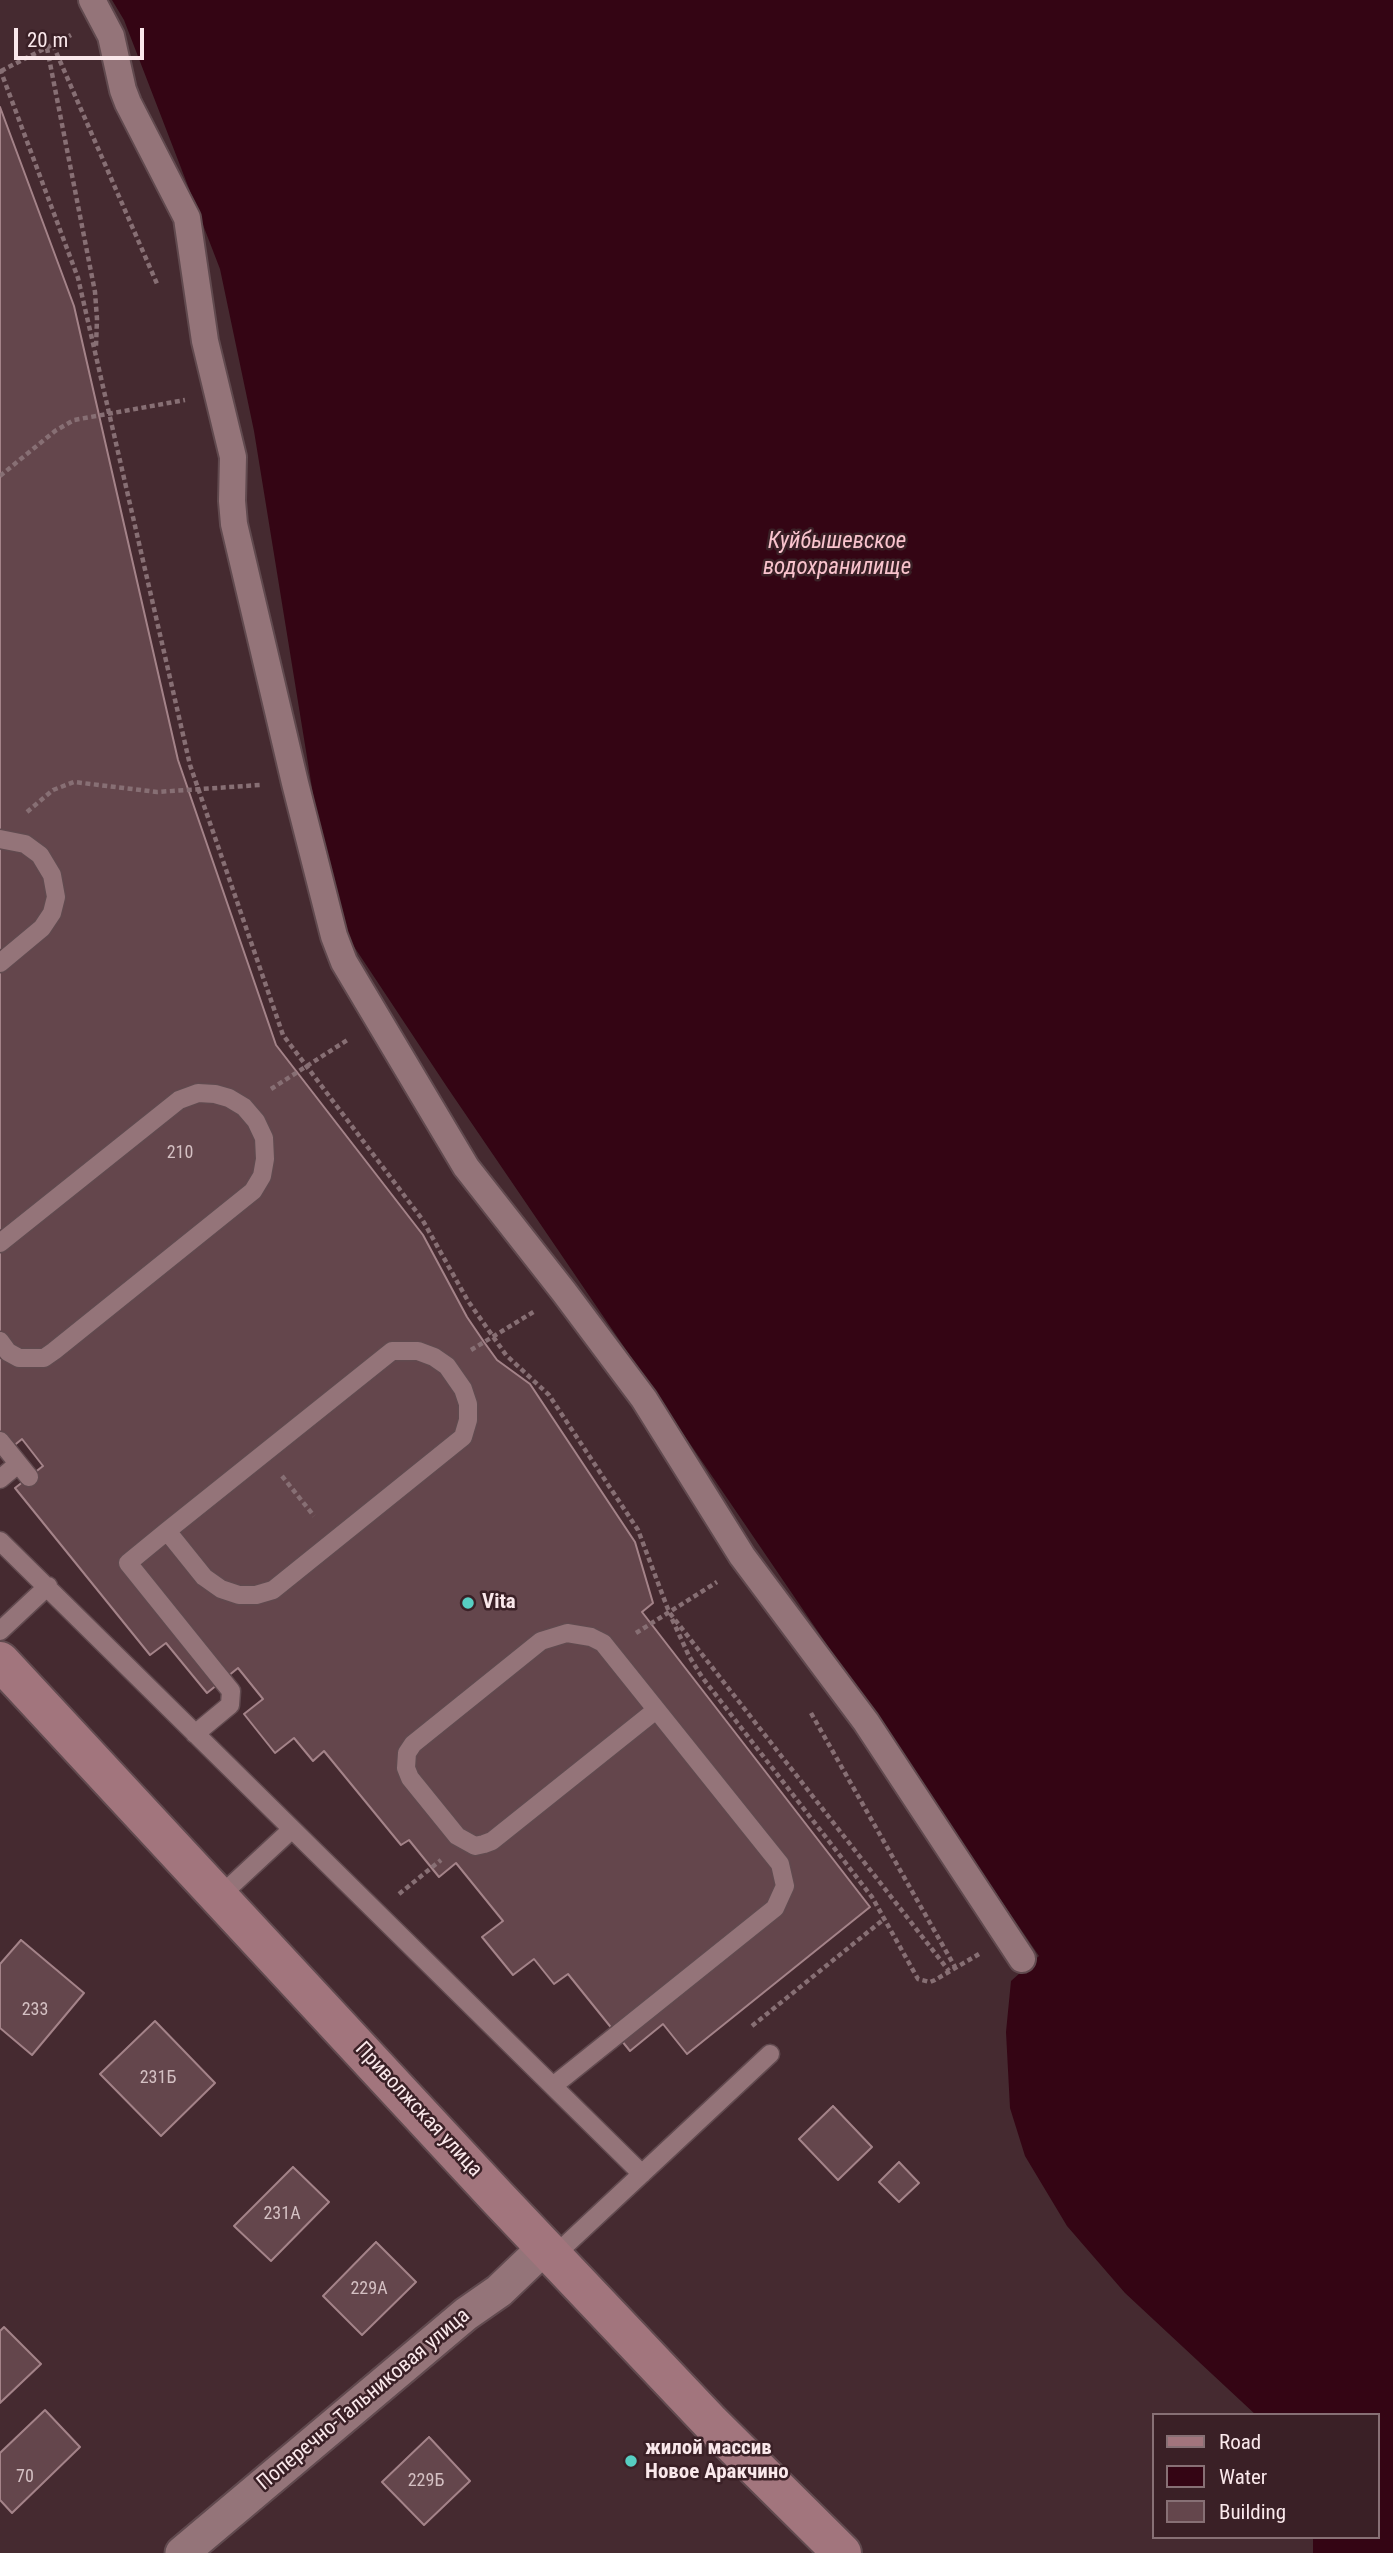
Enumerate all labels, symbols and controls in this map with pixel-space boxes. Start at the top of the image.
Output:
scale bar [18,14,147,58]
text: 20 m [27,28,68,52]
water label: Куйбышевское водохранилище [763,528,911,582]
house number: 210 [167,1142,193,1164]
place label: Vita [482,1590,516,1616]
marker: Vita [460,1595,476,1611]
house number: 233 [22,1999,48,2021]
street label: Приволжская улица [349,2037,487,2183]
house number: 231Б [140,2067,176,2089]
house number: 231А [263,2203,301,2225]
house number: 229А [350,2278,388,2300]
street label: Поперечно-Тальниковая улица [253,2304,475,2496]
legend [1152,2413,1379,2539]
text: Road [1219,2430,1261,2454]
place label: жилой массив Новое Аракчино [645,2436,789,2486]
marker: жилой массив Новое Аракчино [623,2453,639,2469]
text: Water [1219,2465,1267,2489]
house number: 70 [16,2466,34,2488]
house number: 229Б [408,2470,444,2492]
text: Building [1219,2500,1286,2524]

